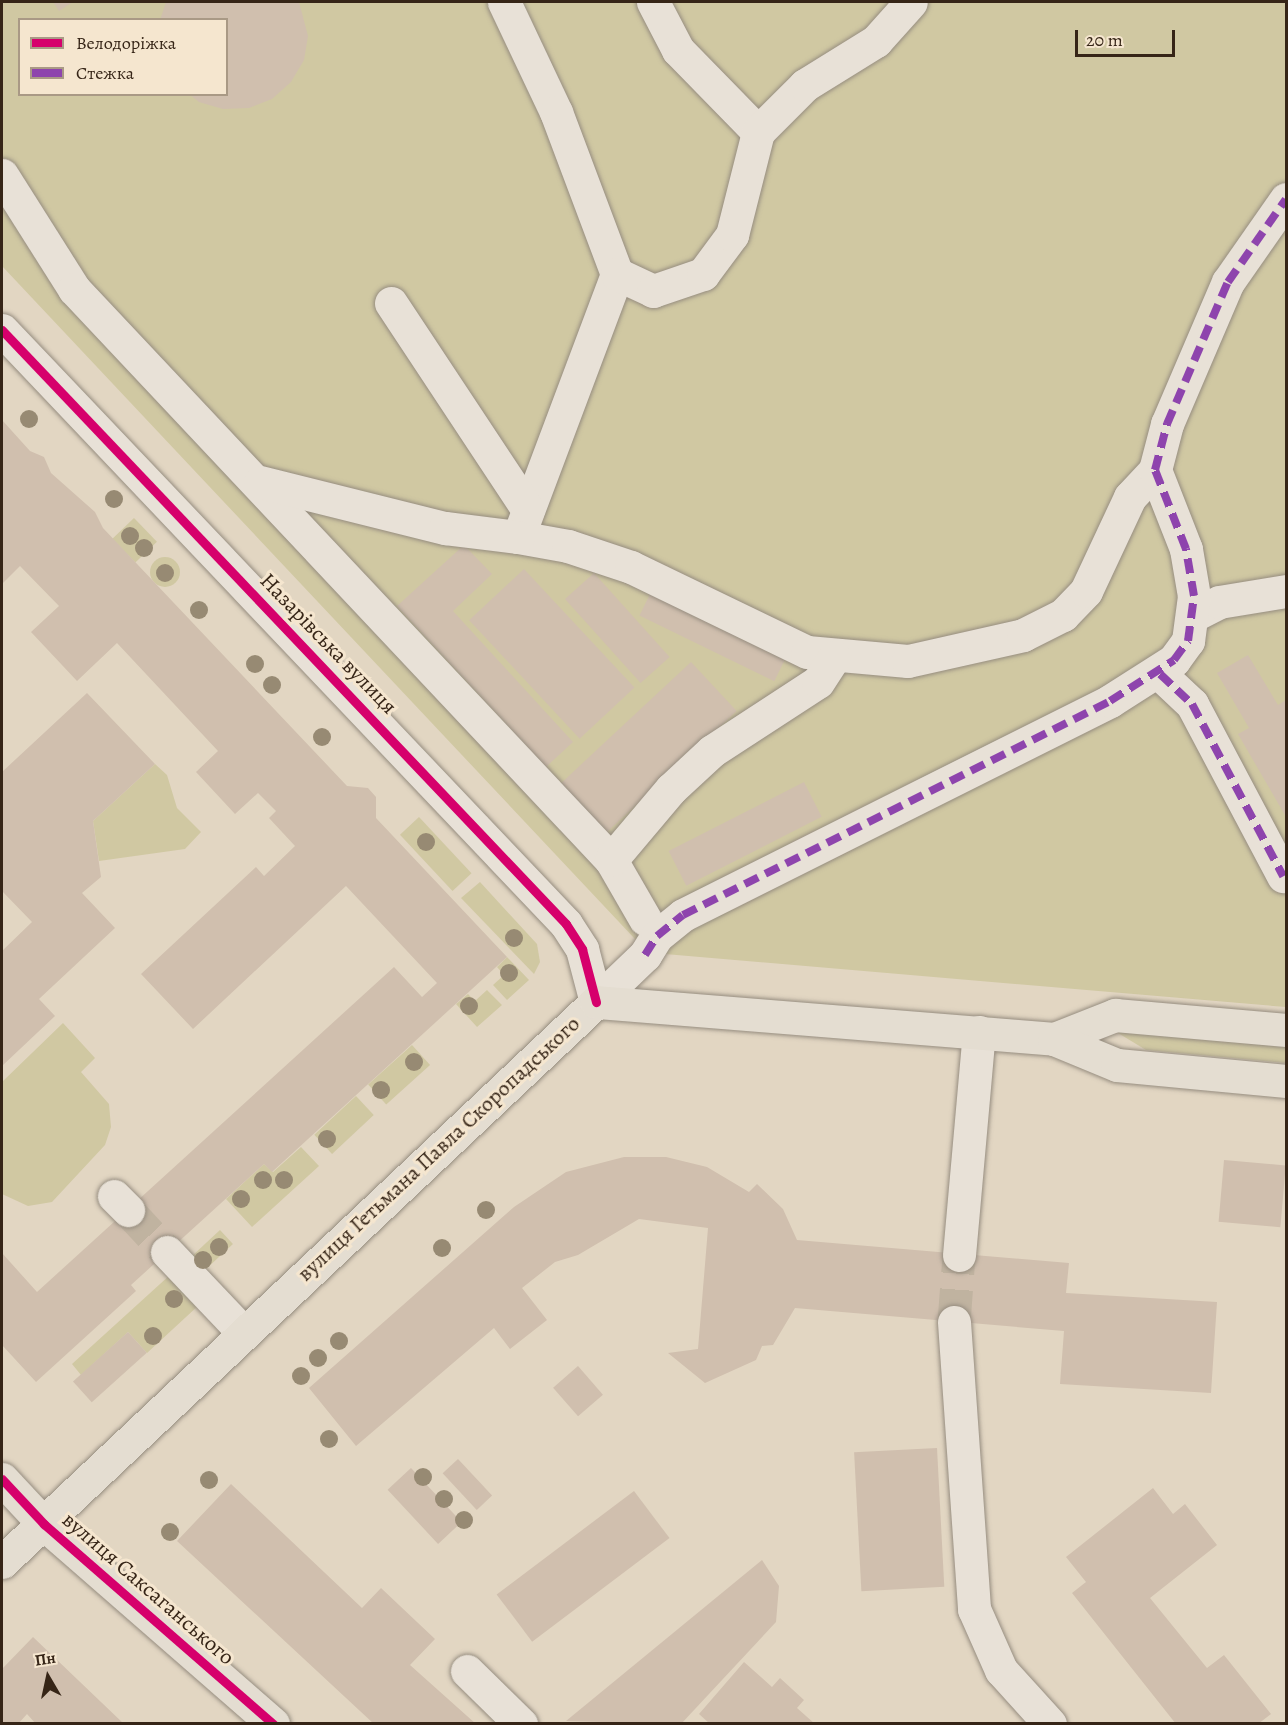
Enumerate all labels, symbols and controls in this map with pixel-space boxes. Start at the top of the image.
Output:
legend [18,18,228,96]
scale bar [1078,18,1178,56]
text: 20 m [1086,28,1123,52]
text: Велодоріжка [76,31,176,55]
text: Стежка [76,61,134,85]
street label: Назарівська вулиця [254,568,402,720]
street label: вулиця Гетьмана Павла Скоропадського [292,1011,586,1287]
street label: вулиця Саксаганського [57,1507,239,1671]
north arrow [18,1647,78,1707]
text: Пн [33,1647,57,1672]

